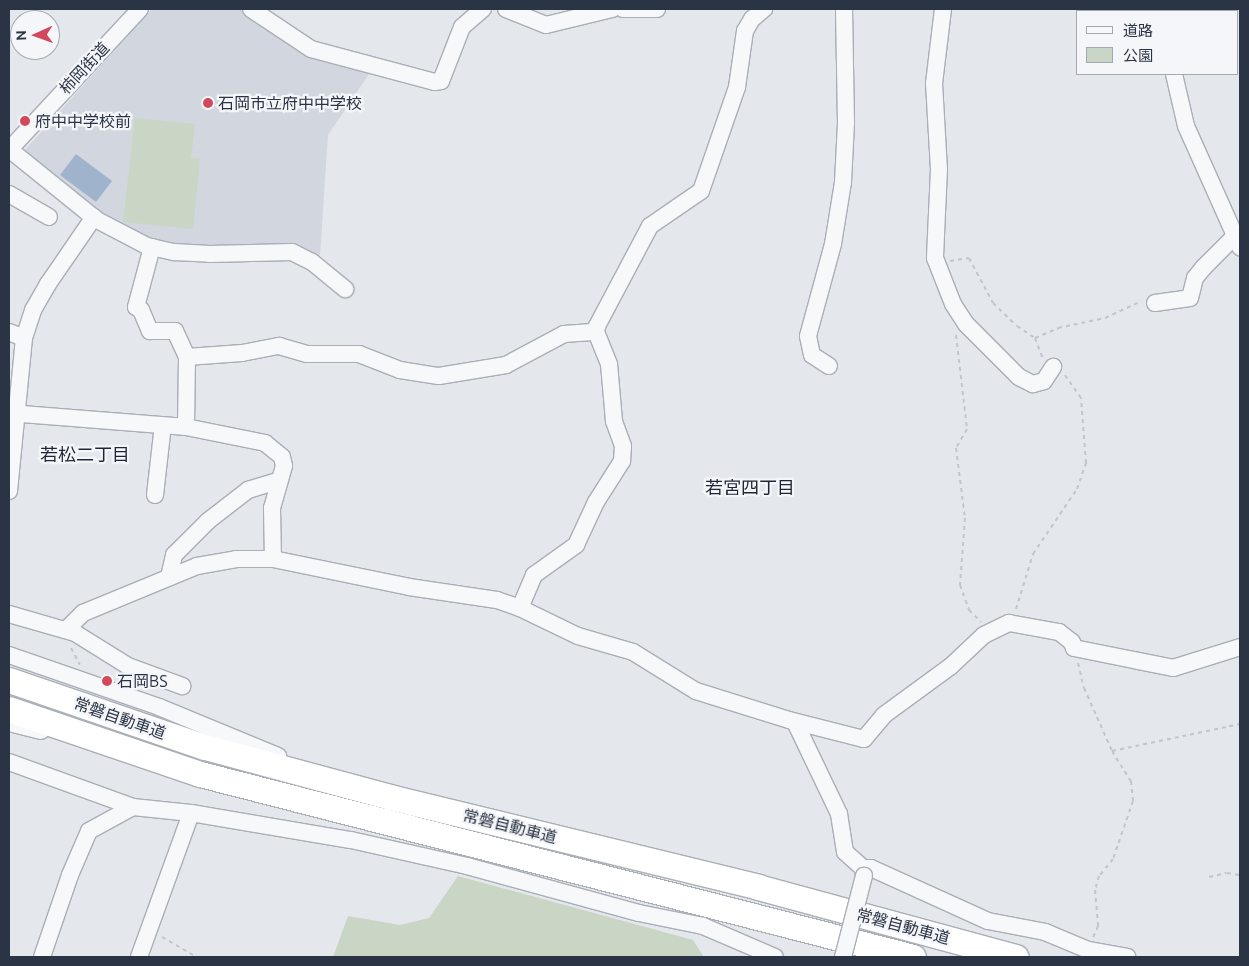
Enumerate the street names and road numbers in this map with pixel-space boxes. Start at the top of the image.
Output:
street label: 柿岡街道 [55,38,113,98]
street label: 常磐自動車道 [71,693,169,743]
street label: 常磐自動車道 [461,805,559,847]
street label: 常磐自動車道 [854,904,952,948]

